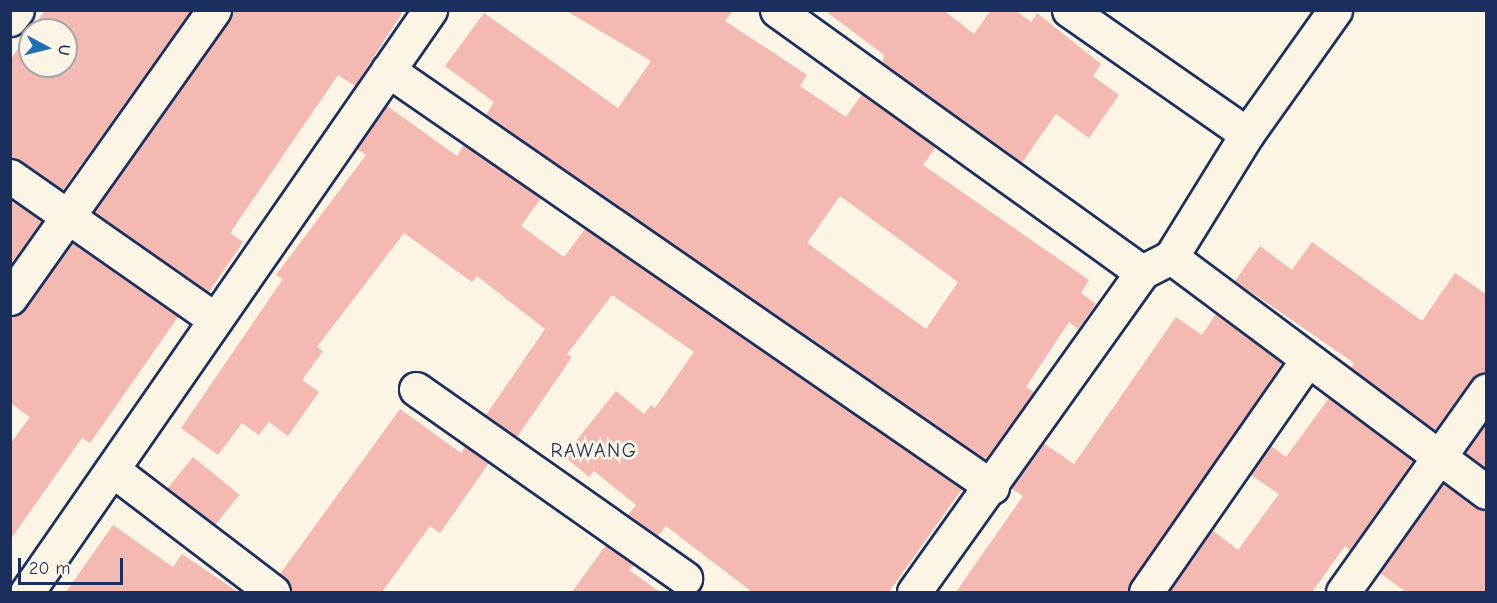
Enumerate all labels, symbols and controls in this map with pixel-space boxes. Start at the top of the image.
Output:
north arrow [18,18,78,78]
text: U [54,44,73,56]
district label: RAWANG [550,438,638,462]
scale bar [21,546,126,584]
text: 20 m [29,558,70,579]

